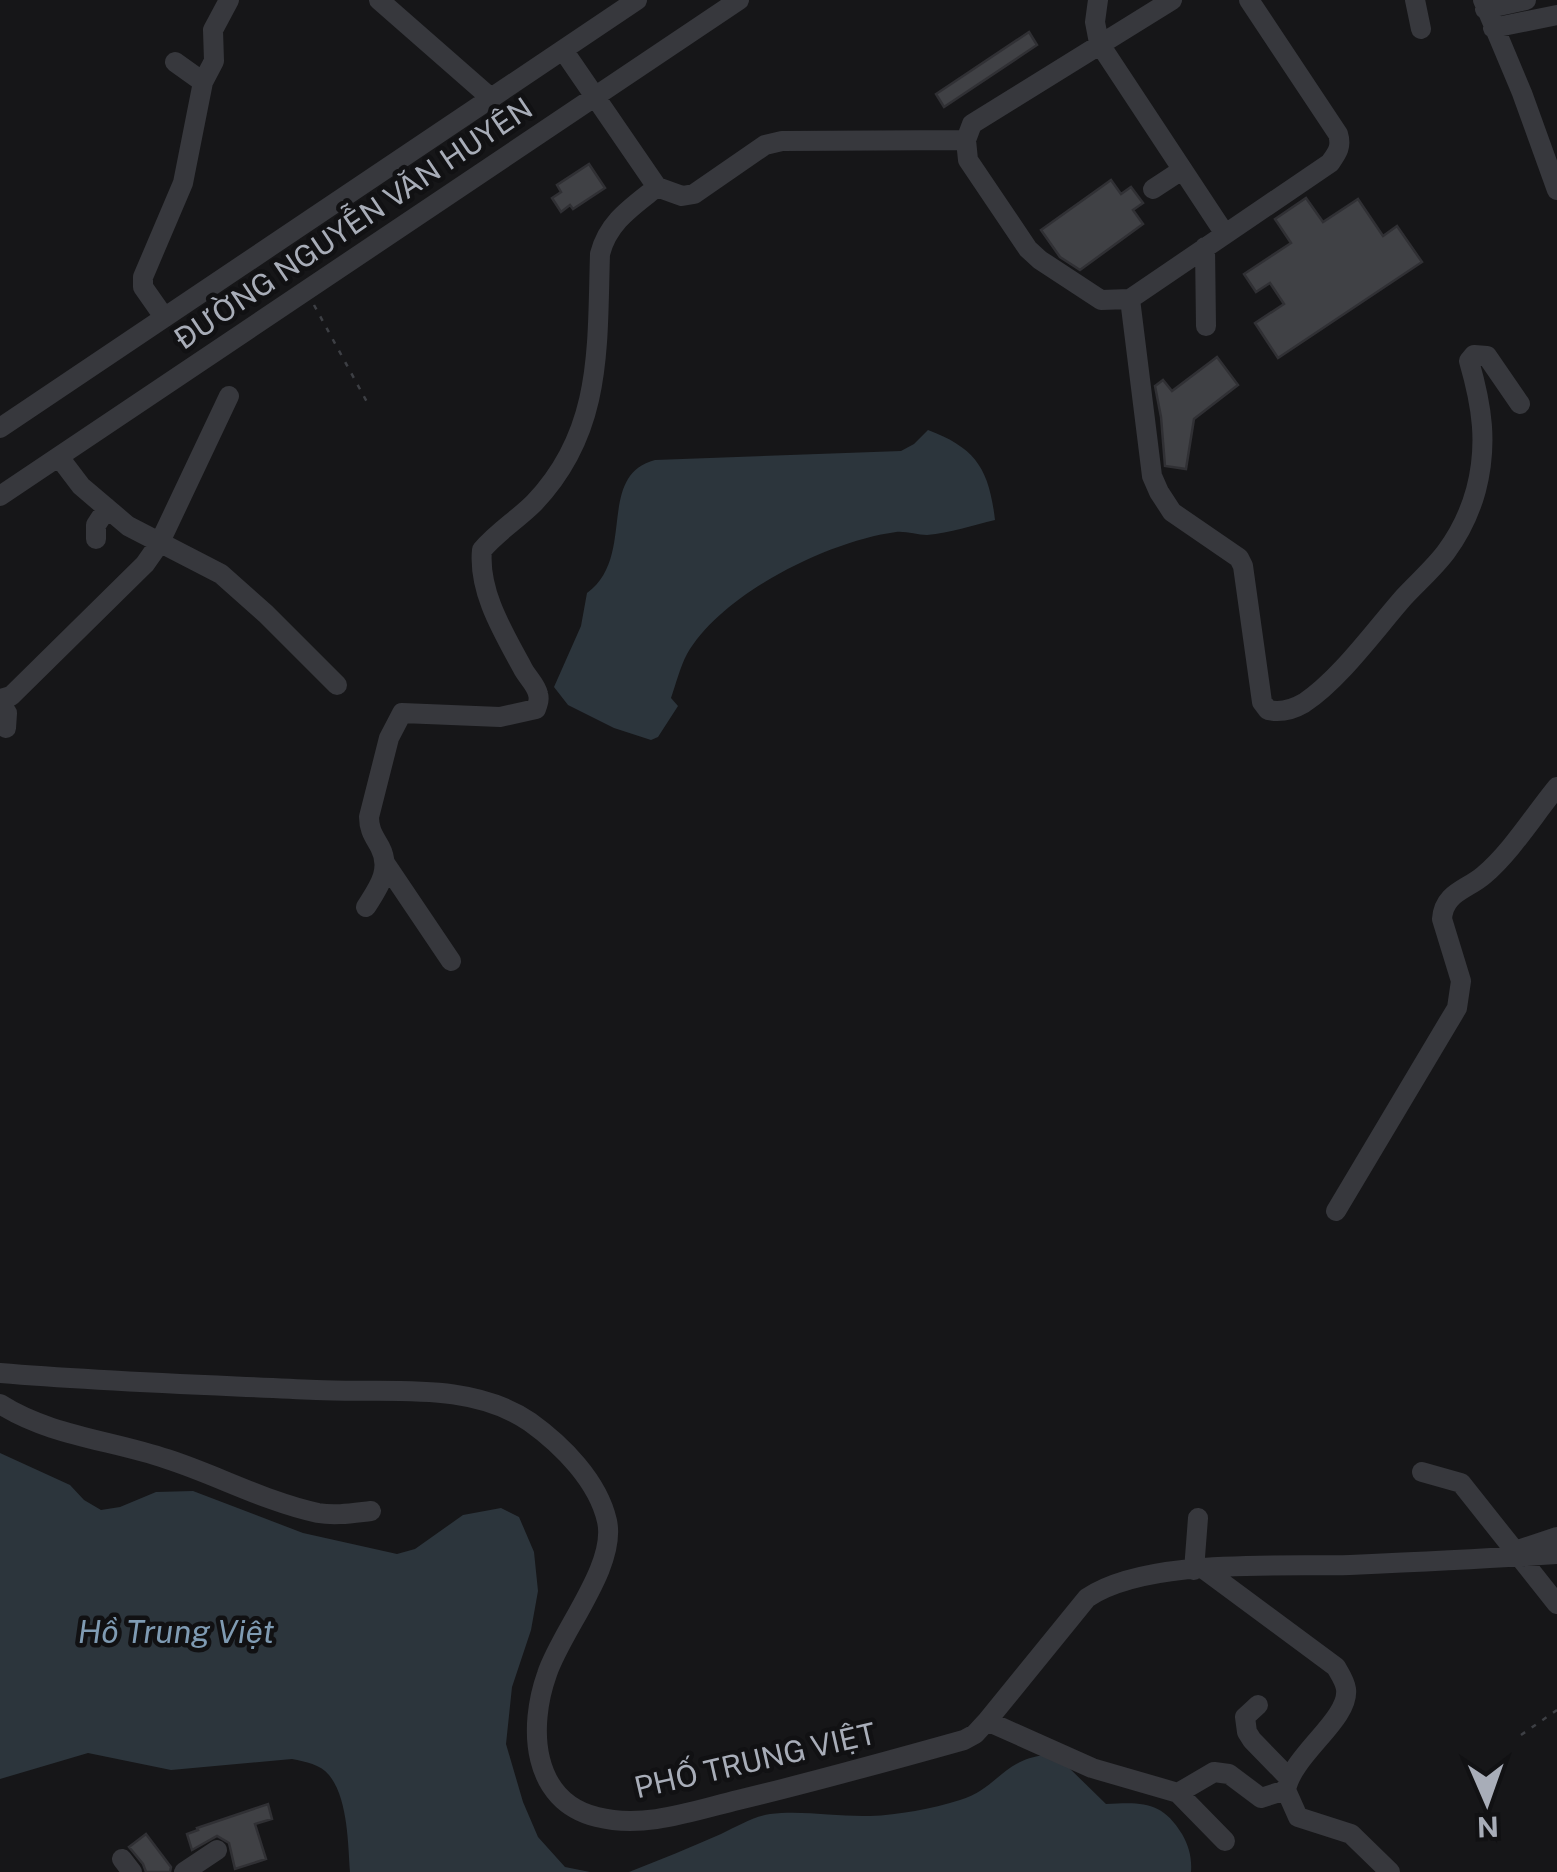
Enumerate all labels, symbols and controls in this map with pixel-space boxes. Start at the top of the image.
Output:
street label: ĐƯỜNG NGUYỄN VĂN HUYÊN [165,87,539,357]
water label: Hồ Trung Việt [78,1613,274,1650]
street label: PHỐ TRUNG VIỆT [630,1713,879,1805]
north arrow [1437,1752,1537,1852]
text: N [1476,1811,1499,1844]

